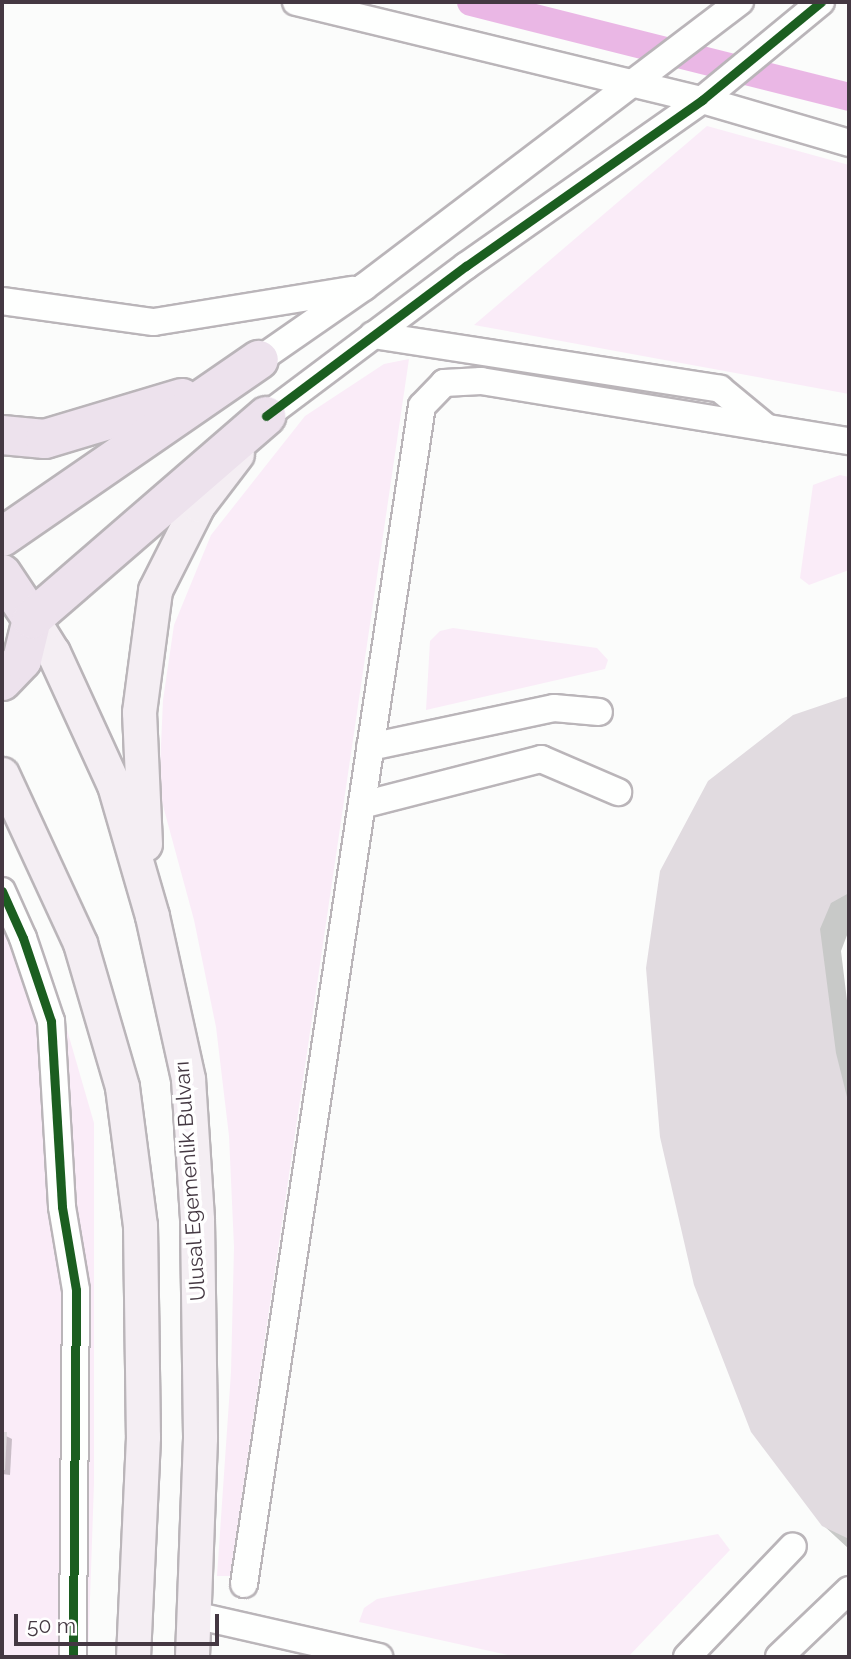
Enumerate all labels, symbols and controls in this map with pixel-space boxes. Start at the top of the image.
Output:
street label: Ulusal Egemenlik Bulvarı [169,1060,211,1302]
scale bar [18,1600,222,1644]
text: 50 m [27,1613,76,1638]

